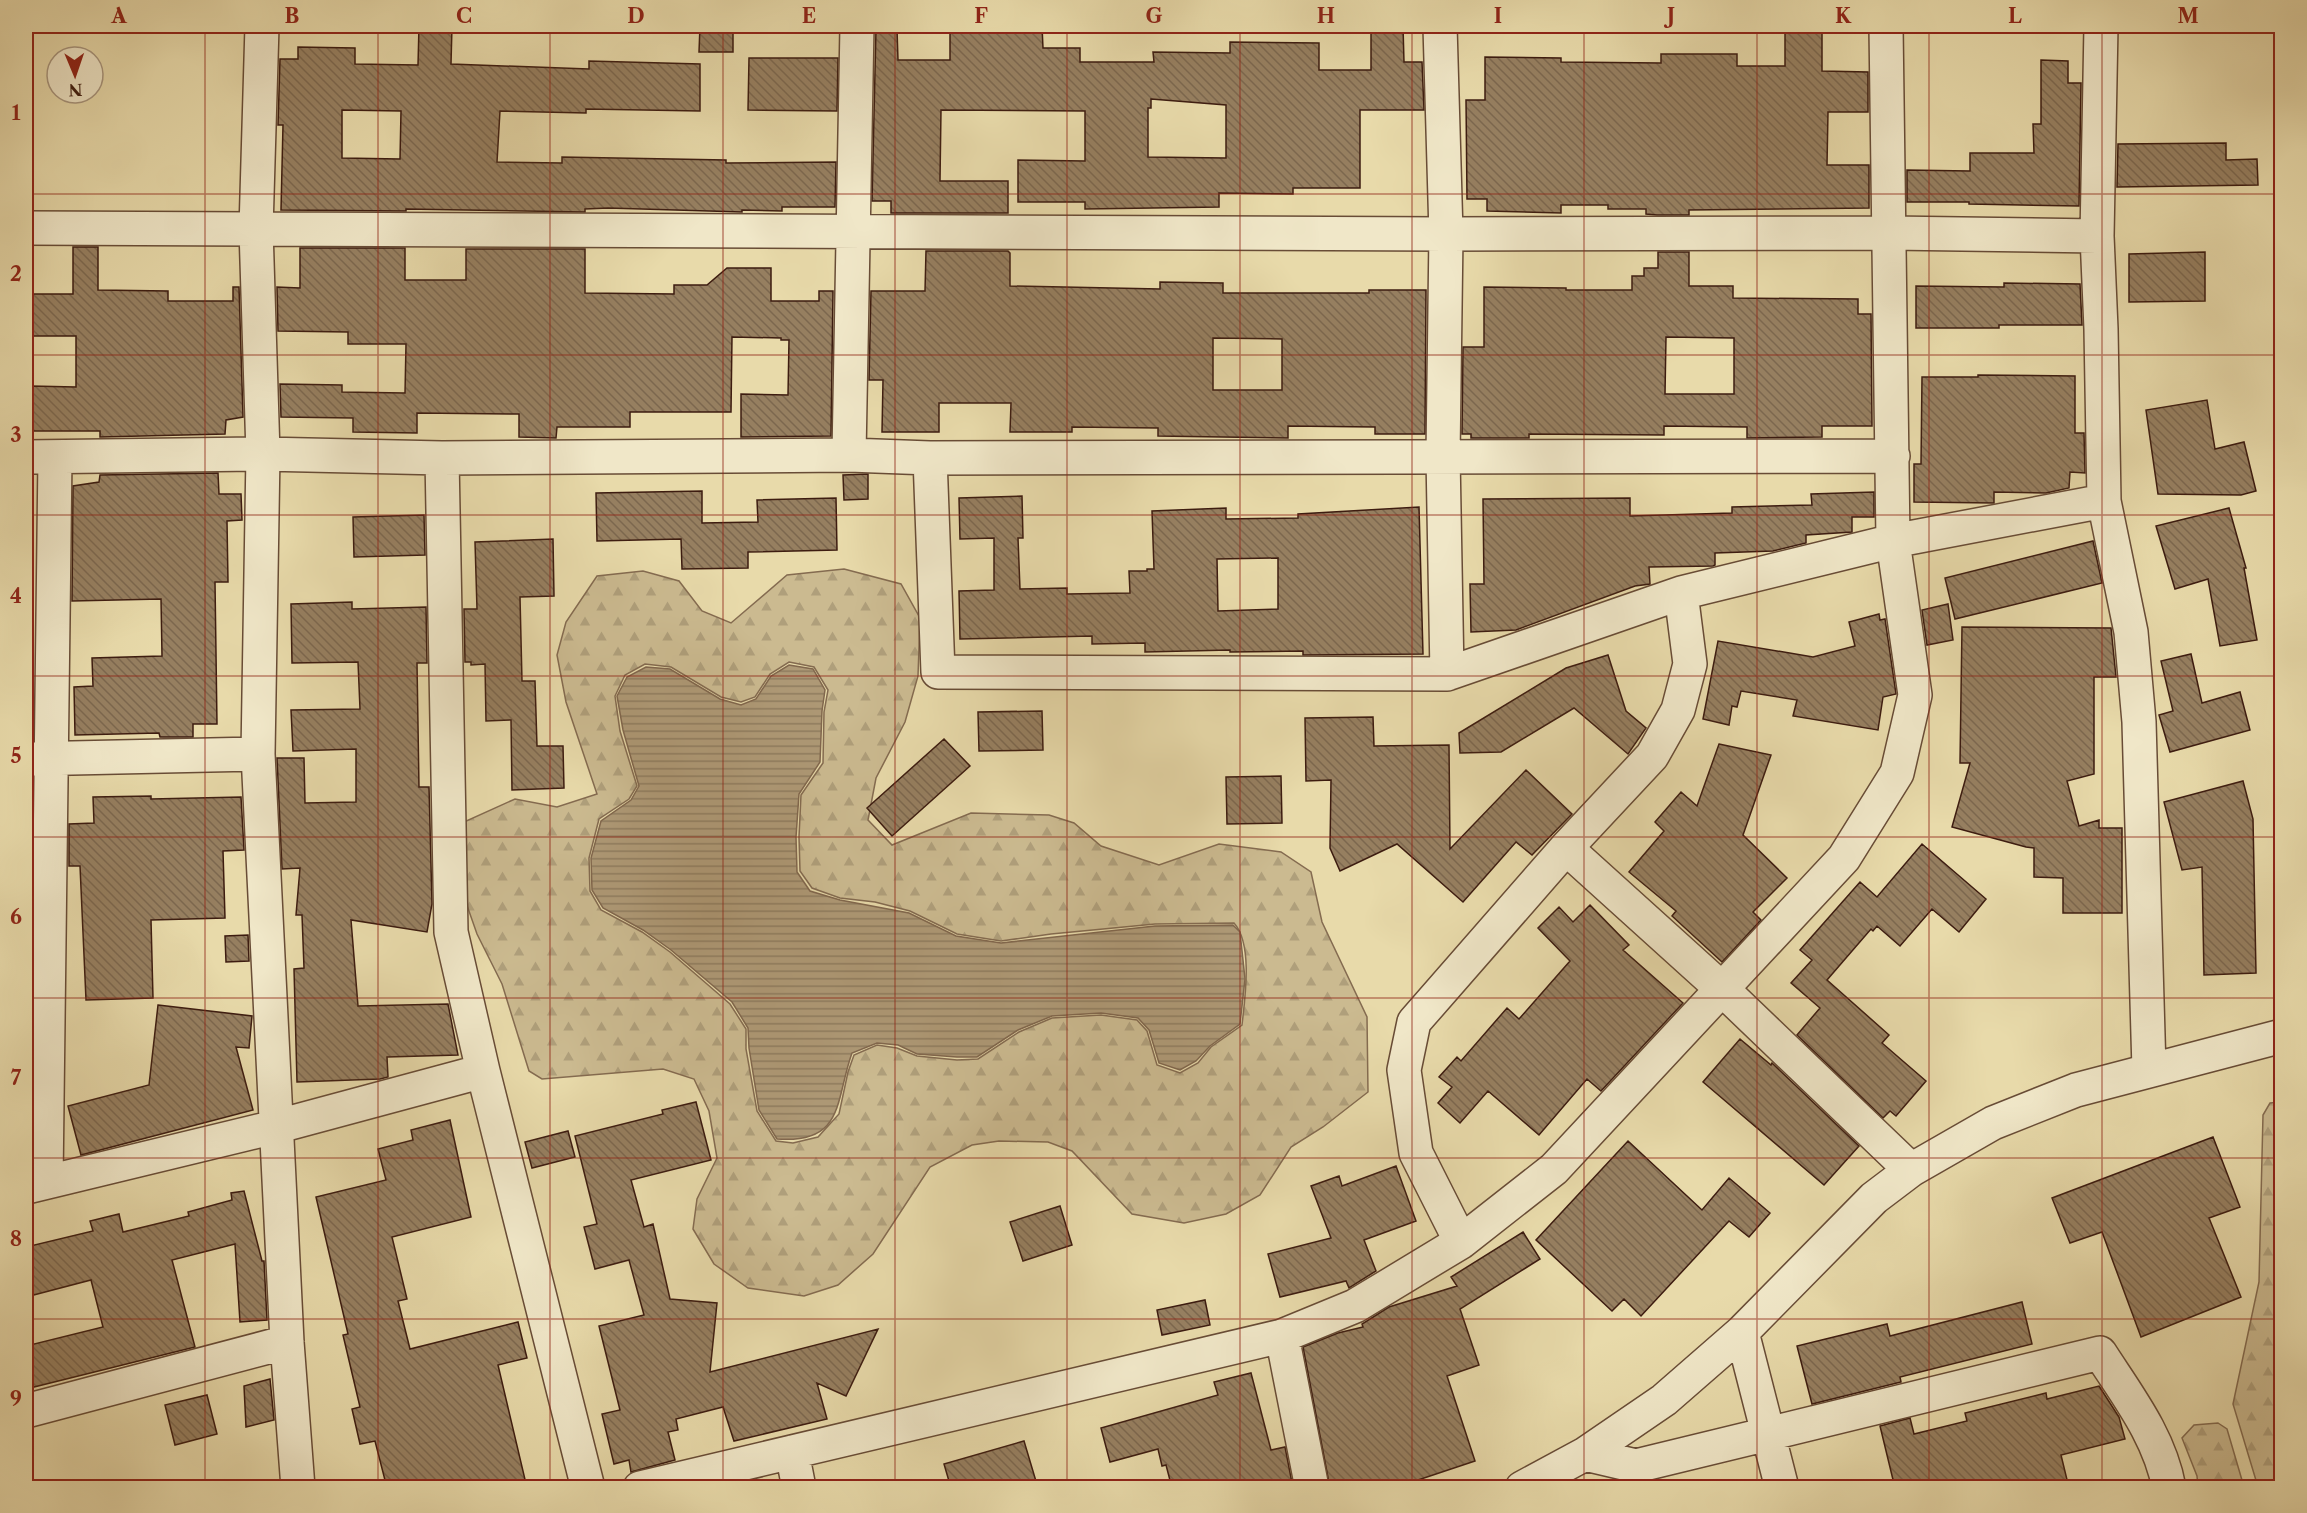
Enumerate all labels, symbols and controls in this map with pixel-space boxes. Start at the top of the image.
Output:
text: A [110,4,127,28]
text: B [285,4,300,28]
text: C [456,4,472,28]
text: D [627,4,645,28]
text: E [802,4,816,28]
text: F [974,4,988,28]
text: G [1146,4,1163,28]
text: H [1317,4,1335,28]
text: I [1494,4,1502,28]
text: J [1663,4,1675,28]
text: K [1835,4,1852,28]
text: L [2008,4,2022,28]
text: M [2177,4,2199,28]
north arrow [45,45,105,105]
text: N [68,80,83,100]
text: 1 [12,101,21,125]
text: 2 [10,262,22,286]
text: 3 [10,423,22,447]
text: 4 [10,584,22,608]
text: 5 [10,744,22,768]
text: 6 [10,905,22,929]
text: 7 [11,1066,22,1090]
text: 8 [10,1227,22,1251]
text: 9 [10,1387,22,1411]

